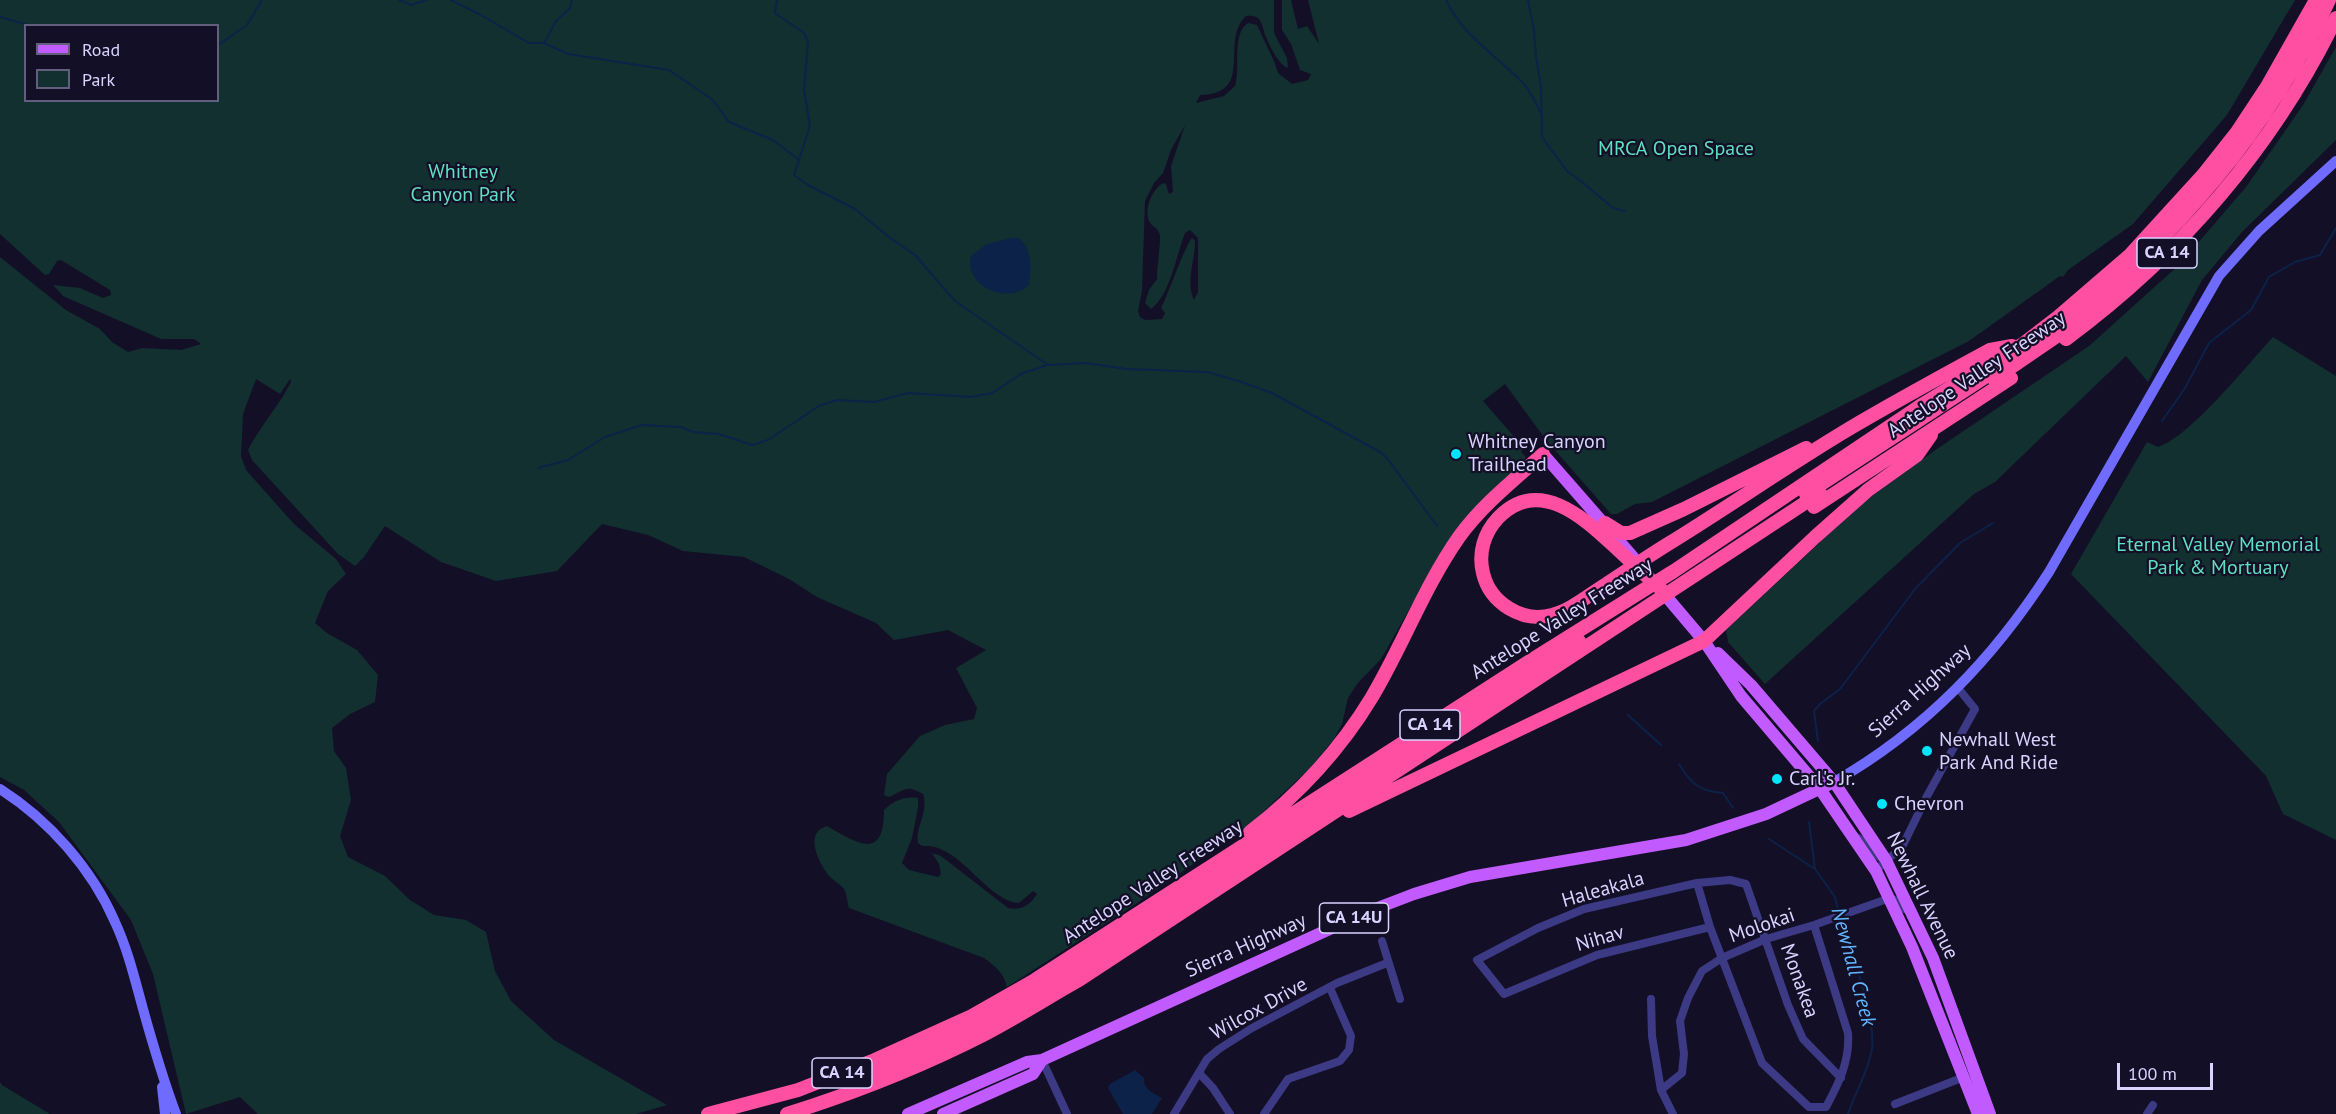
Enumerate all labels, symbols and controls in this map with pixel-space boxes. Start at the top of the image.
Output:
legend [24,24,219,102]
text: Road [82,38,120,61]
text: Park [82,68,115,91]
park label: MRCA Open Space [1598,137,1754,161]
park label: Whitney Canyon Park [411,160,515,207]
road number: CA 14 [2137,238,2197,268]
street label: Antelope Valley Freeway [1883,306,2071,444]
place label: Whitney Canyon Trailhead [1468,430,1606,477]
marker: Whitney Canyon Trailhead [1449,447,1463,461]
park label: Eternal Valley Memorial Park & Mortuary [2116,533,2320,580]
street label: Antelope Valley Freeway [1467,553,1657,685]
street label: Sierra Highway [1864,639,1976,743]
road number: CA 14 [1400,710,1460,740]
place label: Newhall West Park And Ride [1939,728,2058,775]
marker: Newhall West Park And Ride [1920,744,1934,758]
place label: Carl's Jr. [1789,767,1855,791]
marker: Carl's Jr. [1770,772,1784,786]
place label: Chevron [1894,792,1964,816]
marker: Chevron [1875,797,1889,811]
street label: Antelope Valley Freeway [1059,815,1247,949]
street label: Newhall Avenue [1881,829,1963,963]
street label: Haleakala [1559,867,1647,913]
road number: CA 14U [1320,903,1388,933]
street label: Molokai [1726,904,1798,948]
water label: Newhall Creek [1825,905,1881,1029]
street label: Sierra Highway [1182,909,1310,983]
street label: Nihav [1573,921,1627,957]
street label: Monakea [1775,941,1823,1021]
street label: Wilcox Drive [1206,973,1312,1045]
scale bar [2120,1051,2216,1089]
road number: CA 14 [812,1058,872,1088]
text: 100 m [2128,1062,2177,1085]

